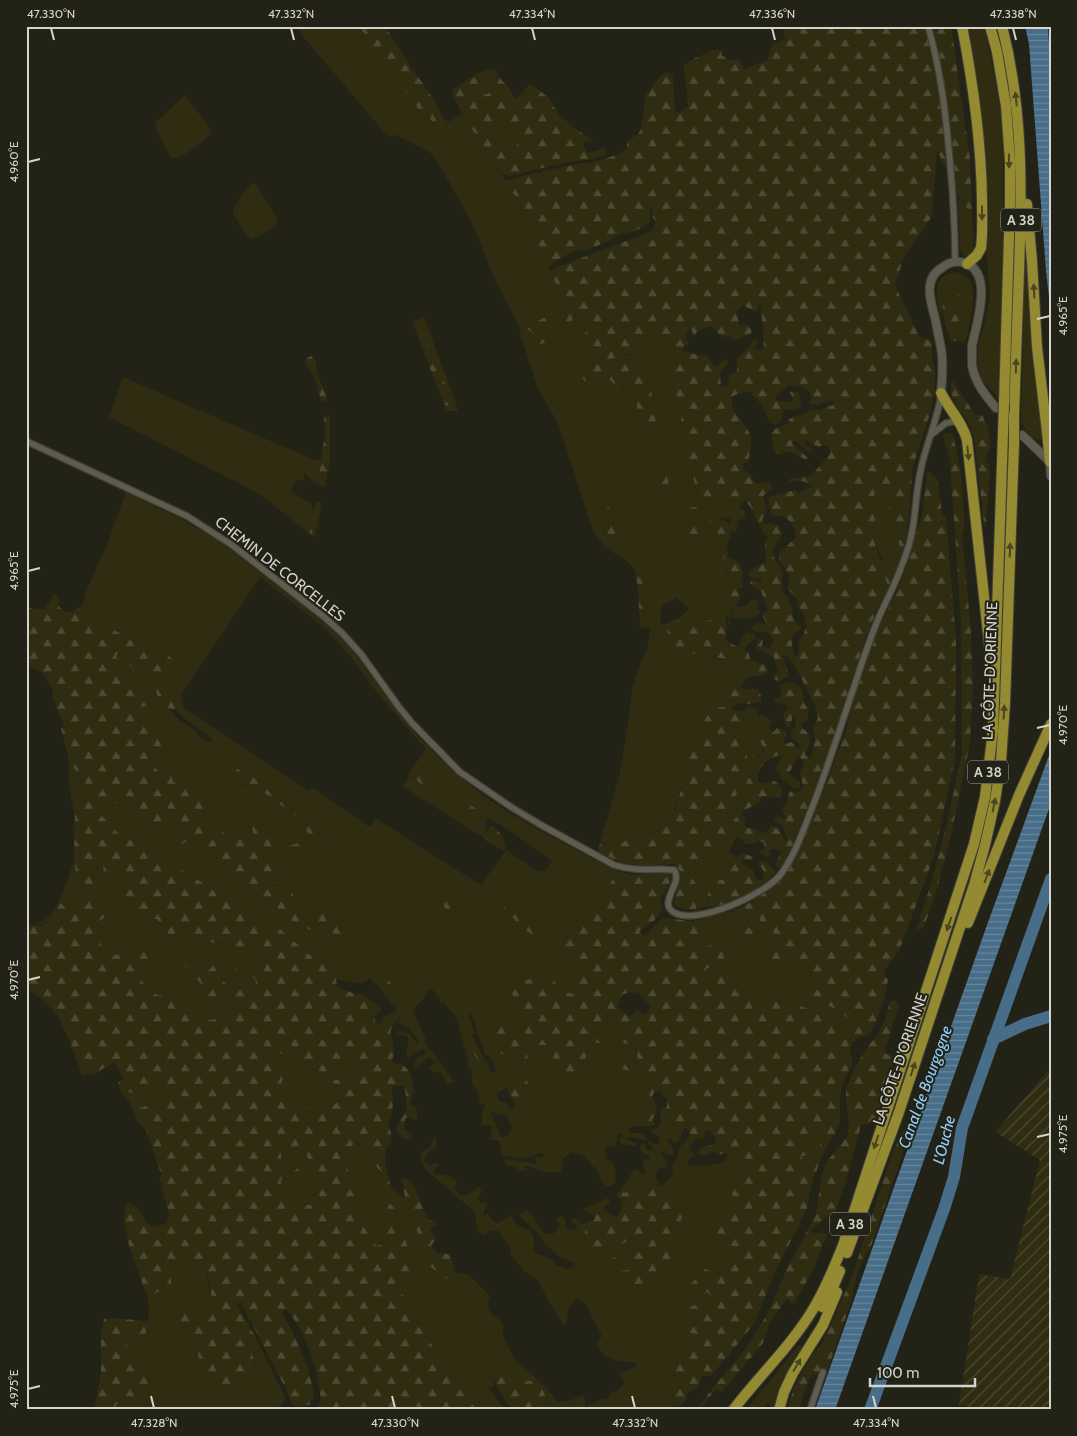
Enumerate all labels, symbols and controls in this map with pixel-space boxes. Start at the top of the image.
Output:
text: 47.330°N [27,6,75,21]
text: 47.332°N [268,6,314,21]
text: 47.334°N [509,6,555,21]
text: 47.336°N [749,6,795,21]
text: 47.338°N [989,6,1037,21]
one-way arrow [1012,90,1020,106]
text: 4.960°E [6,141,21,183]
one-way arrow [1006,153,1014,169]
one-way arrow [978,206,986,222]
road number: A 38 [1001,208,1041,232]
one-way arrow [1029,283,1037,299]
text: 4.965°E [1055,296,1070,336]
one-way arrow [1012,358,1020,374]
one-way arrow [964,445,972,461]
street label: CHEMIN DE CORCELLES [211,513,349,625]
one-way arrow [1006,542,1014,558]
text: 4.965°E [6,551,21,591]
street label: LA CÔTE-D'ORIENNE [978,601,1001,741]
one-way arrow [1001,704,1009,720]
text: 4.970°E [1055,704,1070,745]
road number: A 38 [968,760,1008,784]
one-way arrow [990,797,998,812]
one-way arrow [984,869,991,884]
one-way arrow [944,917,952,932]
text: 4.970°E [6,959,21,1000]
street label: LA CÔTE-D'ORIENNE [868,990,931,1127]
water label: Canal de Bourgogne [894,1023,956,1151]
one-way arrow [909,1061,917,1076]
water label: L'Ouche [929,1114,959,1166]
text: 4.975°E [1055,1114,1070,1153]
one-way arrow [872,1135,880,1150]
road number: A 38 [830,1212,870,1236]
scale bar [870,1356,974,1388]
one-way arrow [793,1358,802,1371]
text: 100 m [877,1364,919,1382]
text: 4.975°E [6,1369,21,1408]
text: 47.328°N [131,1415,178,1430]
text: 47.330°N [371,1415,419,1430]
text: 47.332°N [612,1415,658,1430]
text: 47.334°N [853,1415,899,1430]

